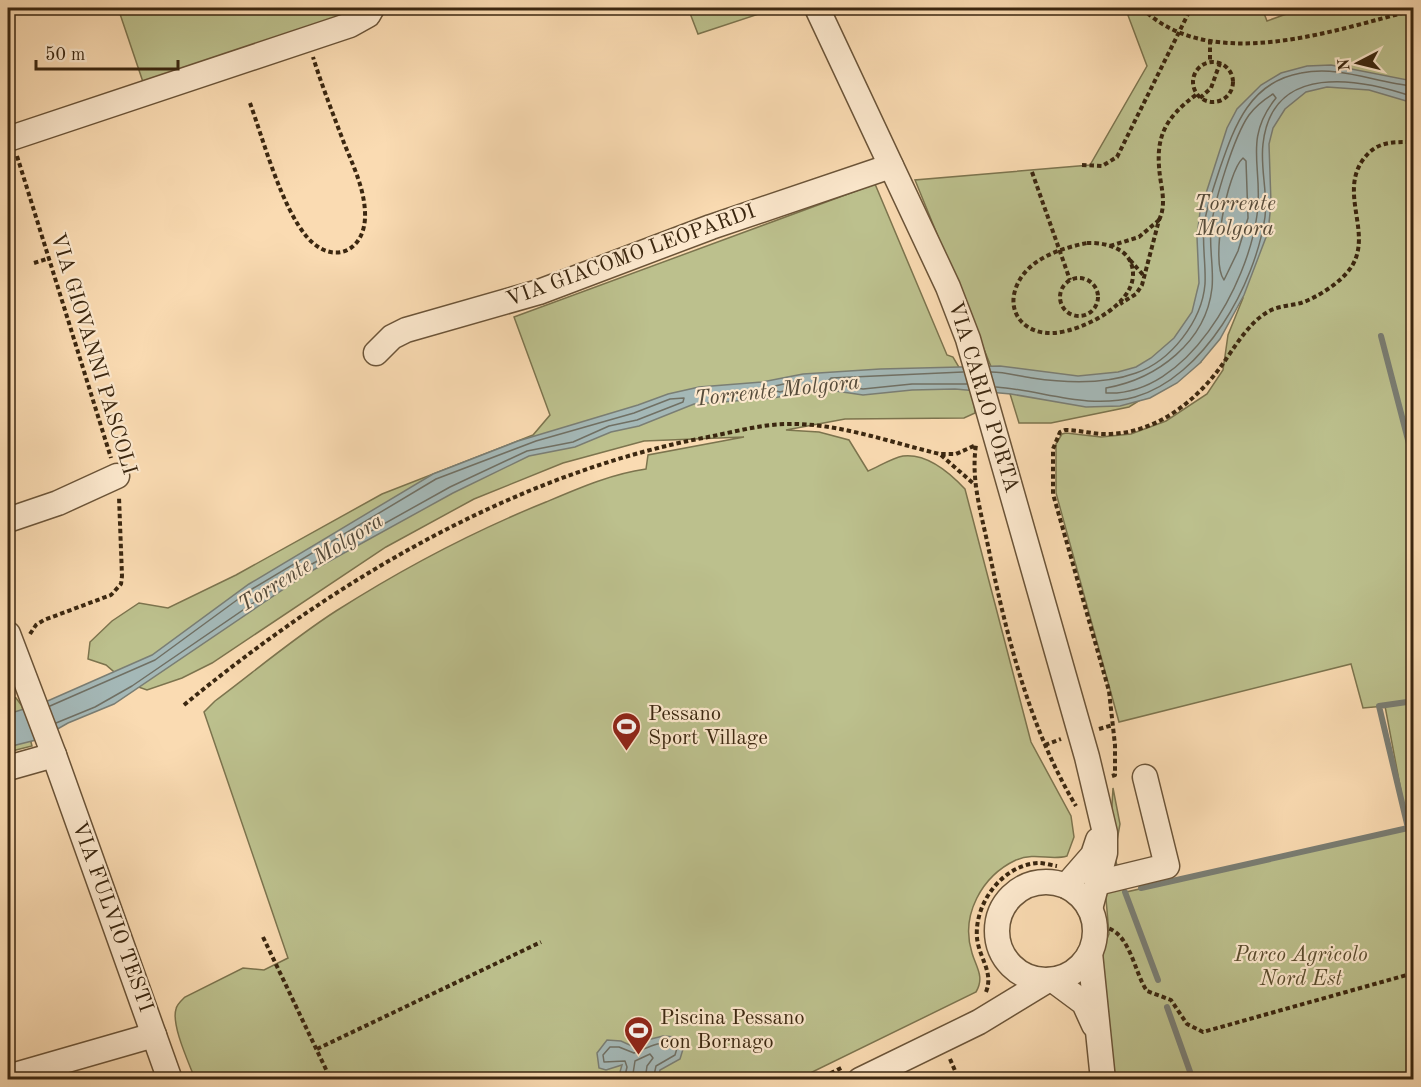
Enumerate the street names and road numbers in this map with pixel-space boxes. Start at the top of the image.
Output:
street label: VIA GIACOMO LEOPARDI [504,201,758,311]
street label: VIA GIOVANNI PASCOLI [46,231,140,477]
street label: VIA CARLO PORTA [944,299,1022,495]
street label: VIA FULVIO TESTI [68,819,156,1015]

